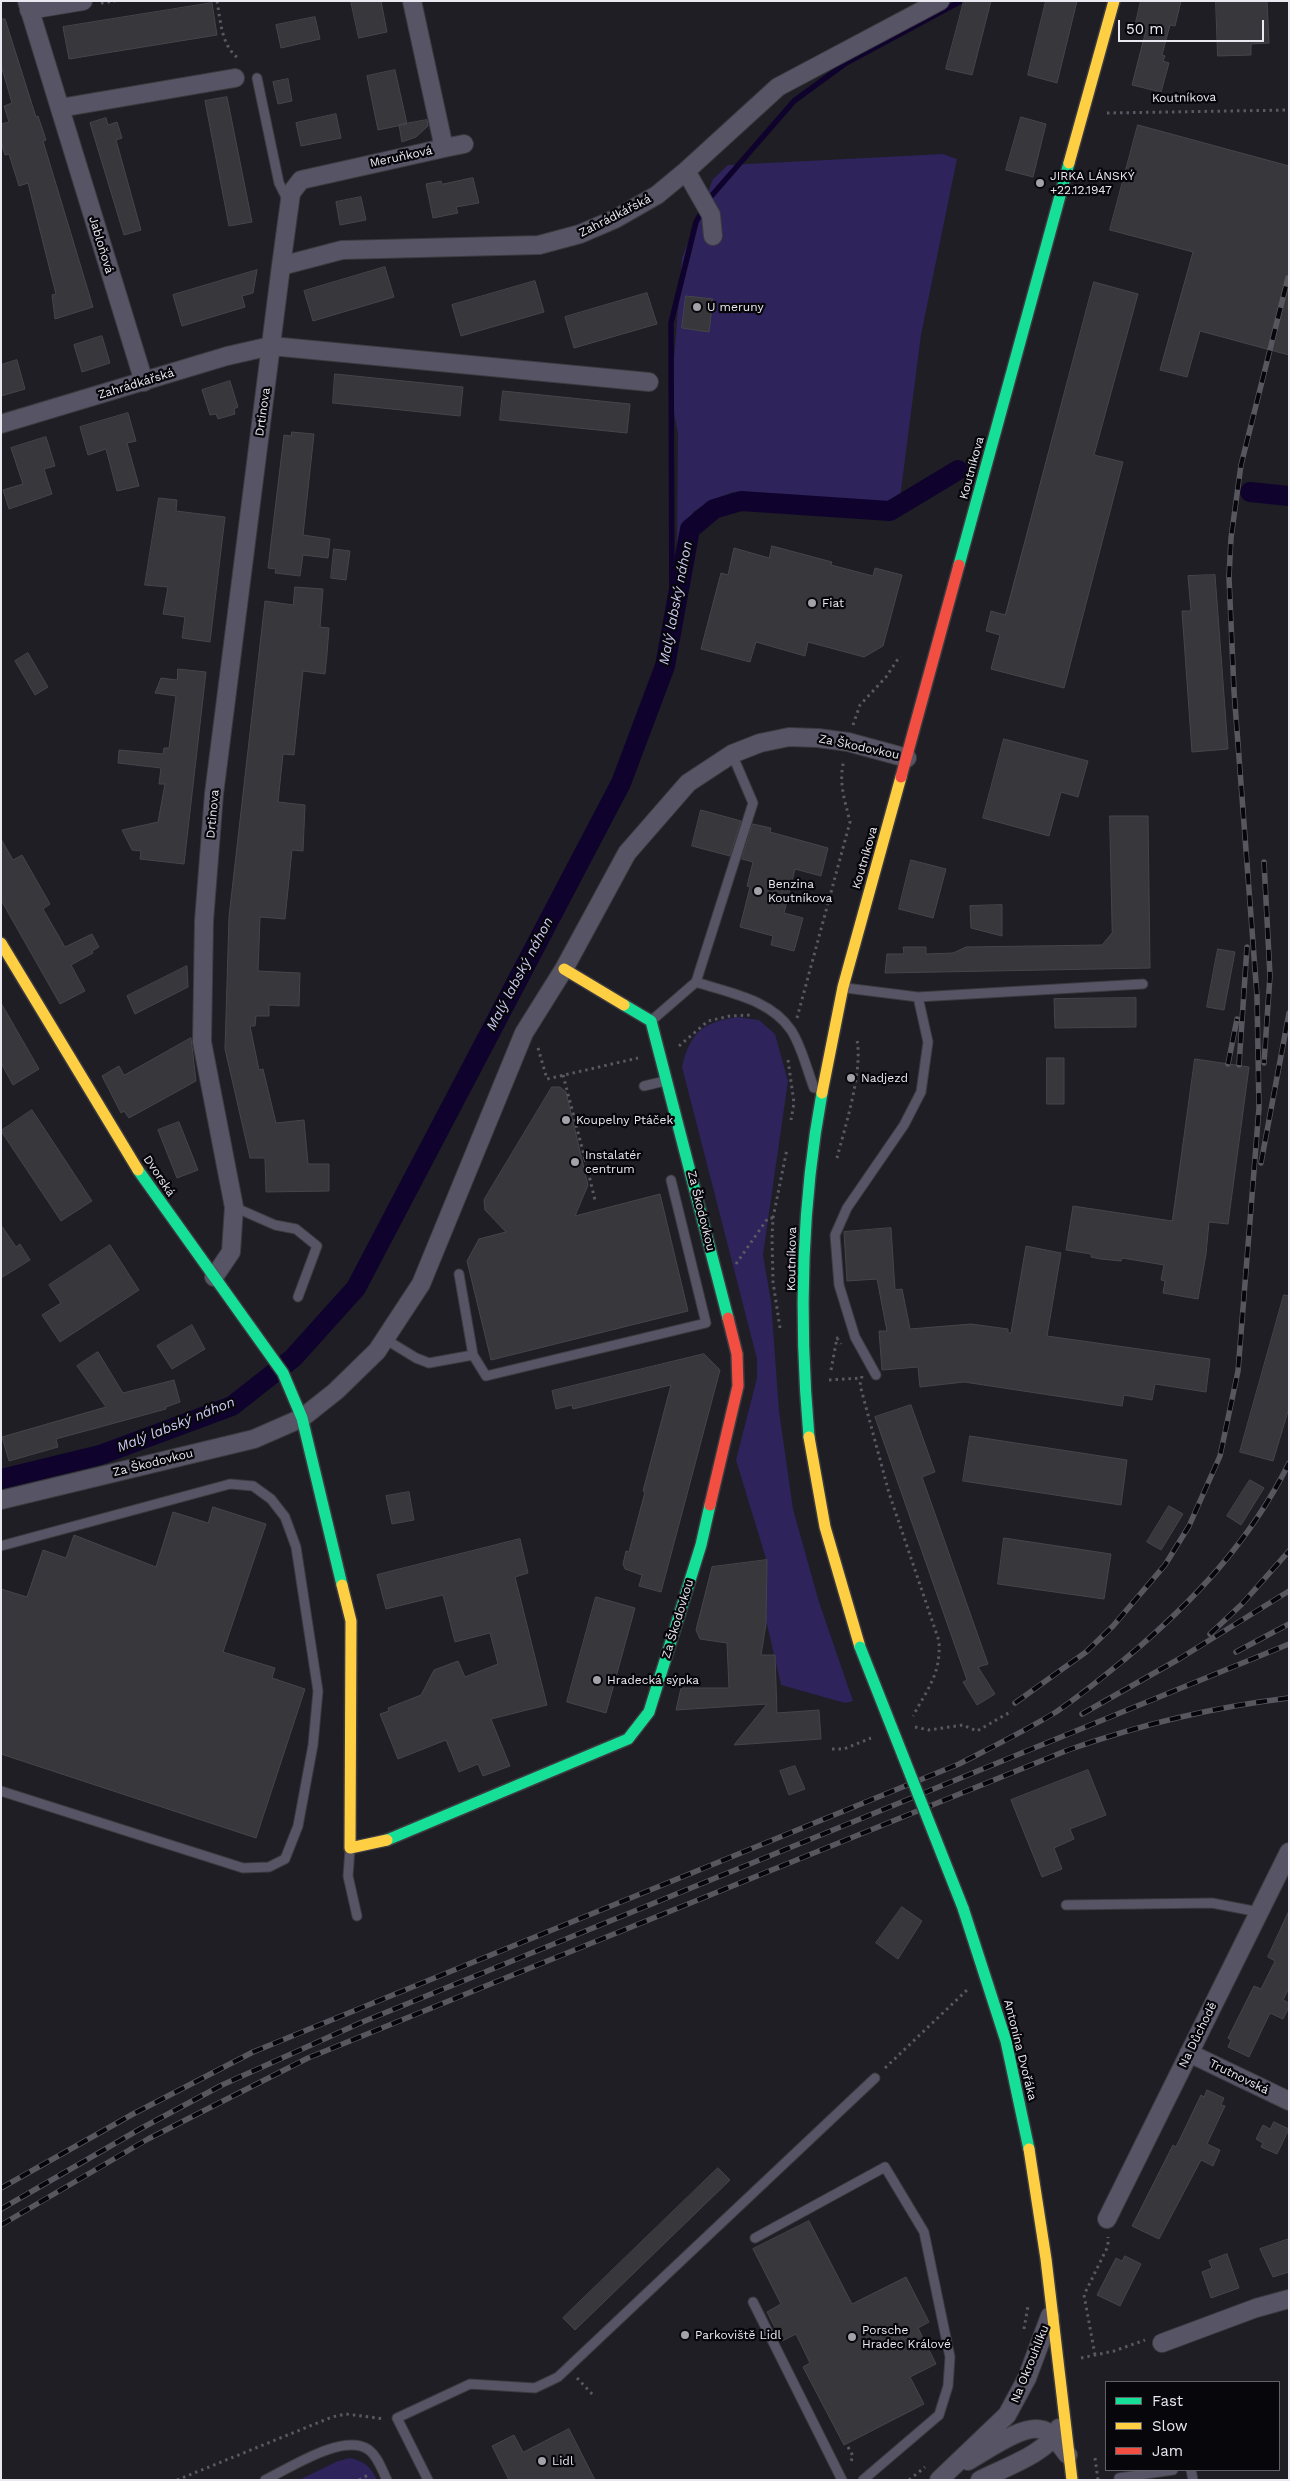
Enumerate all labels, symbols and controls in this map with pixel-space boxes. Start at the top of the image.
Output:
scale bar [1120,10,1266,42]
text: 50 m [1126,20,1163,38]
street label: Koutníkova [1152,90,1216,106]
street label: Meruňková [368,143,434,171]
place label: JIRKA LÁNSKÝ +22.12.1947 [1050,169,1135,197]
marker: JIRKA LÁNSKÝ +22.12.1947 [1034,177,1046,189]
street label: Zahrádkářská [577,192,653,240]
street label: Jabloňová [85,215,117,275]
place label: U meruny [707,300,764,314]
marker: U meruny [691,301,703,313]
street label: Zahrádkářská [96,366,176,402]
street label: Drtinova [252,387,274,437]
street label: Koutníkova [957,435,987,501]
water label: Malý labský náhon [656,540,696,666]
place label: Fiat [822,596,844,610]
marker: Fiat [806,597,818,609]
street label: Za Škodovkou [817,731,901,763]
street label: Drtinova [204,789,222,839]
street label: Koutníkova [849,825,881,891]
place label: Benzina Koutníkova [768,877,832,905]
marker: Benzina Koutníkova [752,885,764,897]
water label: Malý labský náhon [483,915,557,1033]
place label: Nadjezd [861,1071,908,1085]
marker: Nadjezd [845,1072,857,1084]
place label: Koupelny Ptáček [576,1113,673,1127]
marker: Koupelny Ptáček [560,1114,572,1126]
place label: Instalatér centrum [585,1148,641,1176]
street label: Dvorská [140,1153,178,1199]
marker: Instalatér centrum [569,1156,581,1168]
street label: Za Škodovkou [684,1169,718,1253]
street label: Koutníkova [784,1227,800,1291]
water label: Malý labský náhon [115,1394,237,1456]
street label: Za Škodovkou [111,1446,195,1480]
street label: Za Škodovkou [659,1578,697,1660]
place label: Hradecká sýpka [607,1673,699,1687]
marker: Hradecká sýpka [591,1674,603,1686]
street label: Antonína Dvořáka [1000,1998,1040,2102]
street label: Na Důchodě [1176,2000,1220,2070]
street label: Trutnovská [1207,2056,1271,2098]
place label: Porsche Hradec Králové [862,2323,951,2351]
street label: Na Okrouhlíku [1008,2323,1052,2405]
place label: Parkoviště Lidl [695,2328,781,2342]
marker: Parkoviště Lidl [679,2329,691,2341]
marker: Porsche Hradec Králové [846,2331,858,2343]
legend [1105,2381,1280,2471]
text: Fast [1152,2392,1183,2410]
text: Slow [1152,2417,1188,2435]
text: Jam [1152,2442,1183,2460]
place label: Lidl [552,2454,574,2468]
marker: Lidl [536,2455,548,2467]

